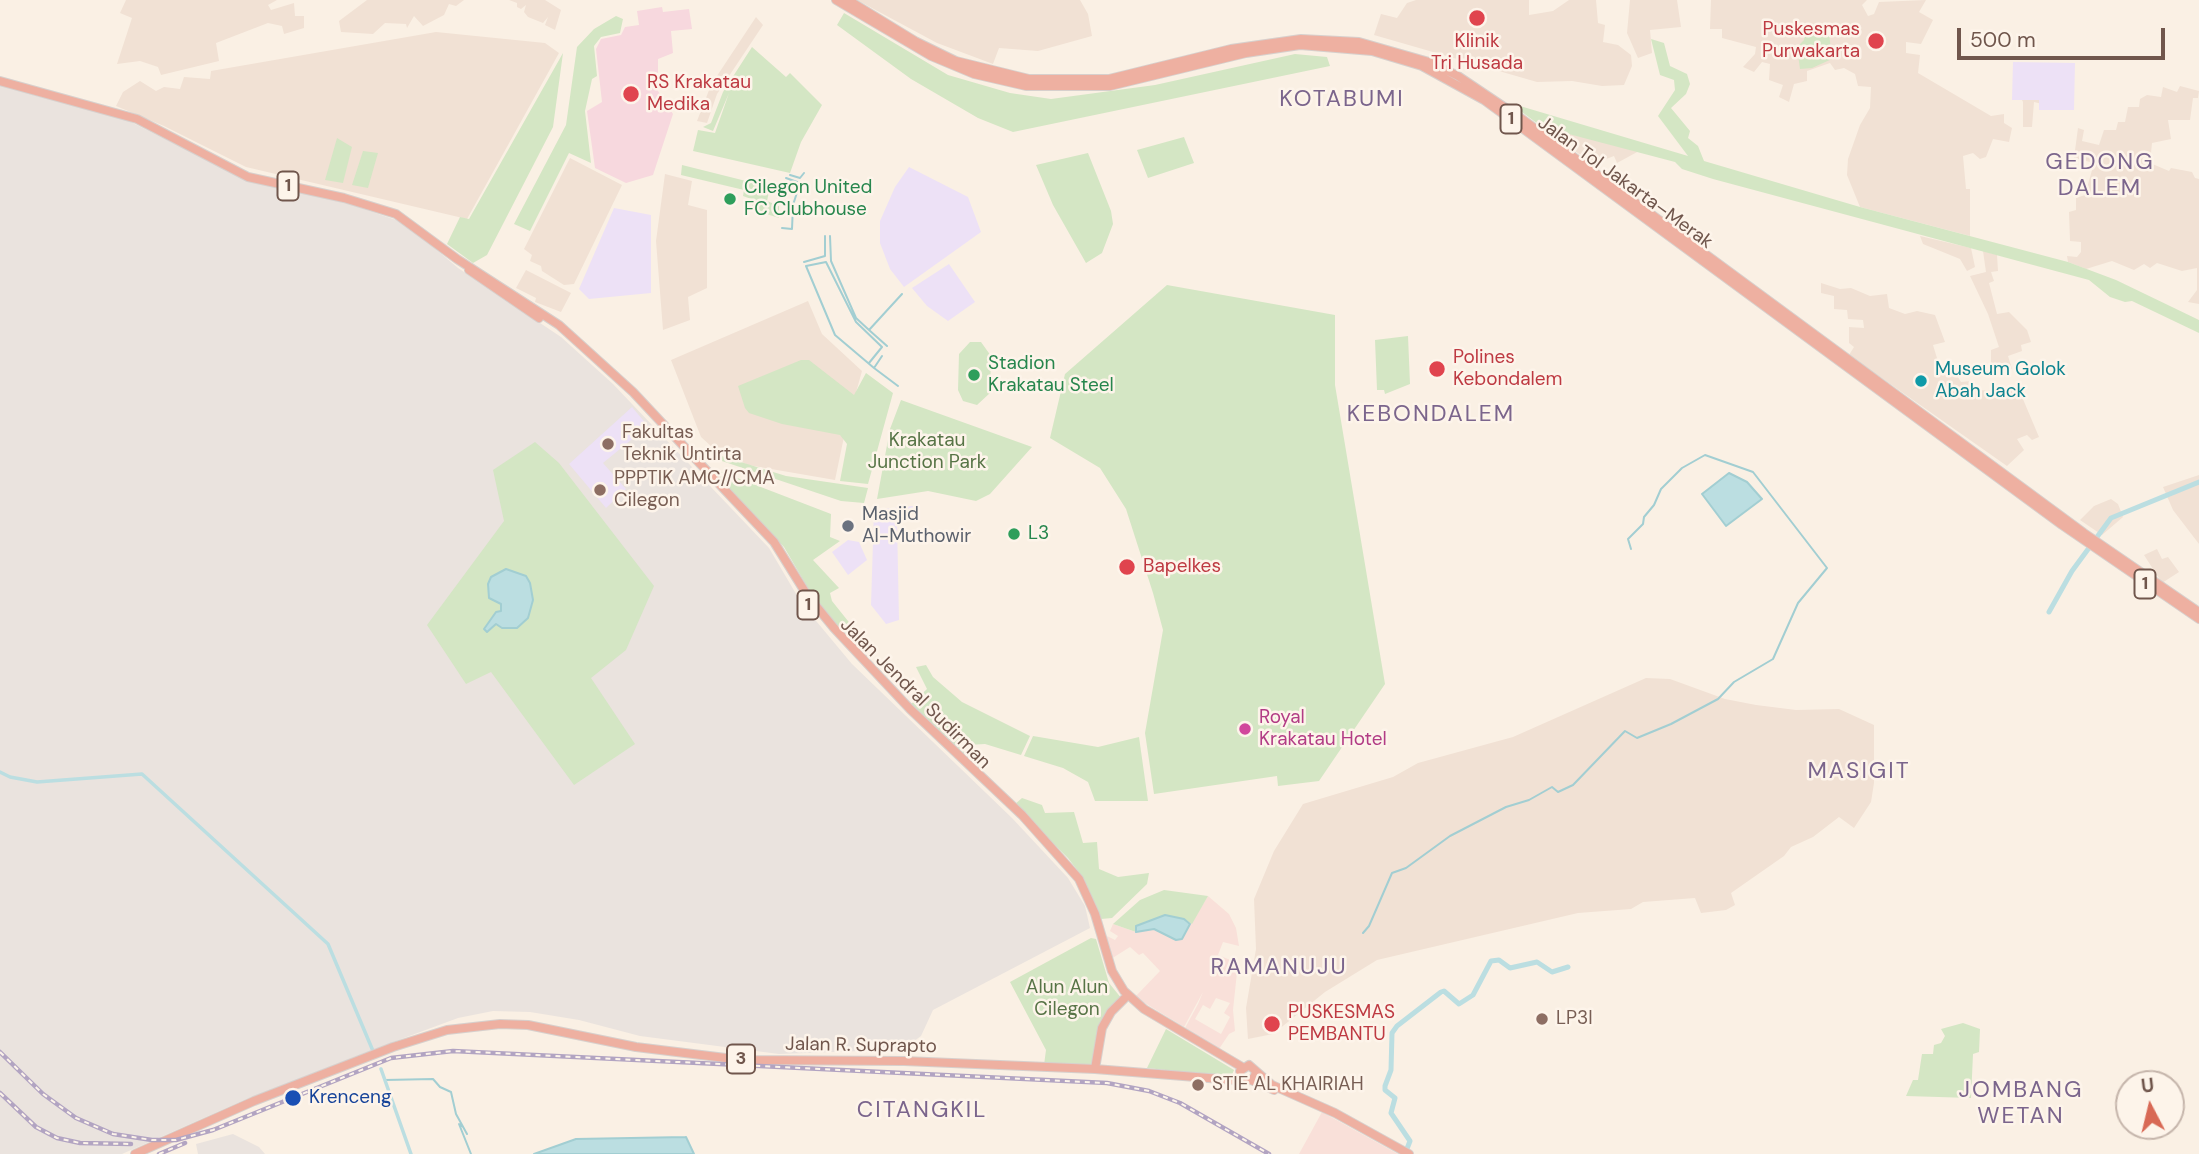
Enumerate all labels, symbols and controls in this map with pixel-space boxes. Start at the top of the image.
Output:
marker: Klinik Tri Husada [1467,8,1487,28]
scale bar [1961,14,2169,58]
place label: Puskesmas Purwakarta [1762,19,1860,63]
text: 500 m [1970,26,2036,54]
place label: Klinik Tri Husada [1431,31,1523,75]
marker: Puskesmas Purwakarta [1866,31,1886,51]
place label: RS Krakatau Medika [647,72,751,116]
marker: RS Krakatau Medika [621,84,641,104]
district label: KOTABUMI [1280,86,1404,114]
road number: 1 [1500,104,1522,134]
street label: Jalan Tol Jakarta–Merak [1533,112,1717,254]
district label: GEDONG DALEM [2046,149,2154,203]
road number: 1 [278,172,298,201]
place label: Cilegon United FC Clubhouse [744,177,872,221]
marker: Cilegon United FC Clubhouse [722,191,738,207]
place label: Polines Kebondalem [1453,347,1563,391]
place label: Stadion Krakatau Steel [988,353,1114,397]
marker: Polines Kebondalem [1427,359,1447,379]
place label: Museum Golok Abah Jack [1935,359,2066,403]
marker: Stadion Krakatau Steel [966,367,982,383]
marker: Museum Golok Abah Jack [1913,373,1929,389]
district label: KEBONDALEM [1348,401,1514,429]
place label: Fakultas Teknik Untirta [622,422,742,466]
park label: Krakatau Junction Park [868,430,986,474]
marker: Fakultas Teknik Untirta [600,436,616,452]
place label: PPPTIK AMC//CMA Cilegon [614,468,775,512]
marker: PPPTIK AMC//CMA Cilegon [592,482,608,498]
place label: Masjid Al-Muthowir [862,504,971,548]
marker: Masjid Al-Muthowir [840,518,856,534]
place label: L3 [1028,523,1049,545]
marker: L3 [1006,526,1022,542]
place label: Bapelkes [1143,556,1221,578]
marker: Bapelkes [1117,557,1137,577]
road number: 1 [2134,570,2156,598]
road number: 1 [798,590,818,620]
street label: Jalan Jendral Sudirman [835,614,995,774]
place label: Royal Krakatau Hotel [1259,707,1387,751]
marker: Royal Krakatau Hotel [1237,721,1253,737]
district label: MASIGIT [1808,758,1910,786]
district label: RAMANUJU [1211,954,1347,982]
park label: Alun Alun Cilegon [1026,977,1108,1021]
place label: PUSKESMAS PEMBANTU [1288,1002,1395,1046]
place label: LP3I [1556,1008,1593,1030]
marker: LP3I [1534,1011,1550,1027]
marker: PUSKESMAS PEMBANTU [1262,1014,1282,1034]
street label: Jalan R. Suprapto [785,1033,937,1059]
road number: 3 [727,1044,755,1074]
north arrow [2115,1070,2185,1140]
text: U [2140,1072,2156,1099]
place label: STIE AL KHAIRIAH [1212,1074,1364,1096]
marker: STIE AL KHAIRIAH [1190,1077,1206,1093]
district label: JOMBANG WETAN [1959,1077,2083,1131]
place label: Krenceng [309,1087,392,1109]
marker: Krenceng [283,1088,303,1108]
district label: CITANGKIL [858,1097,986,1125]

